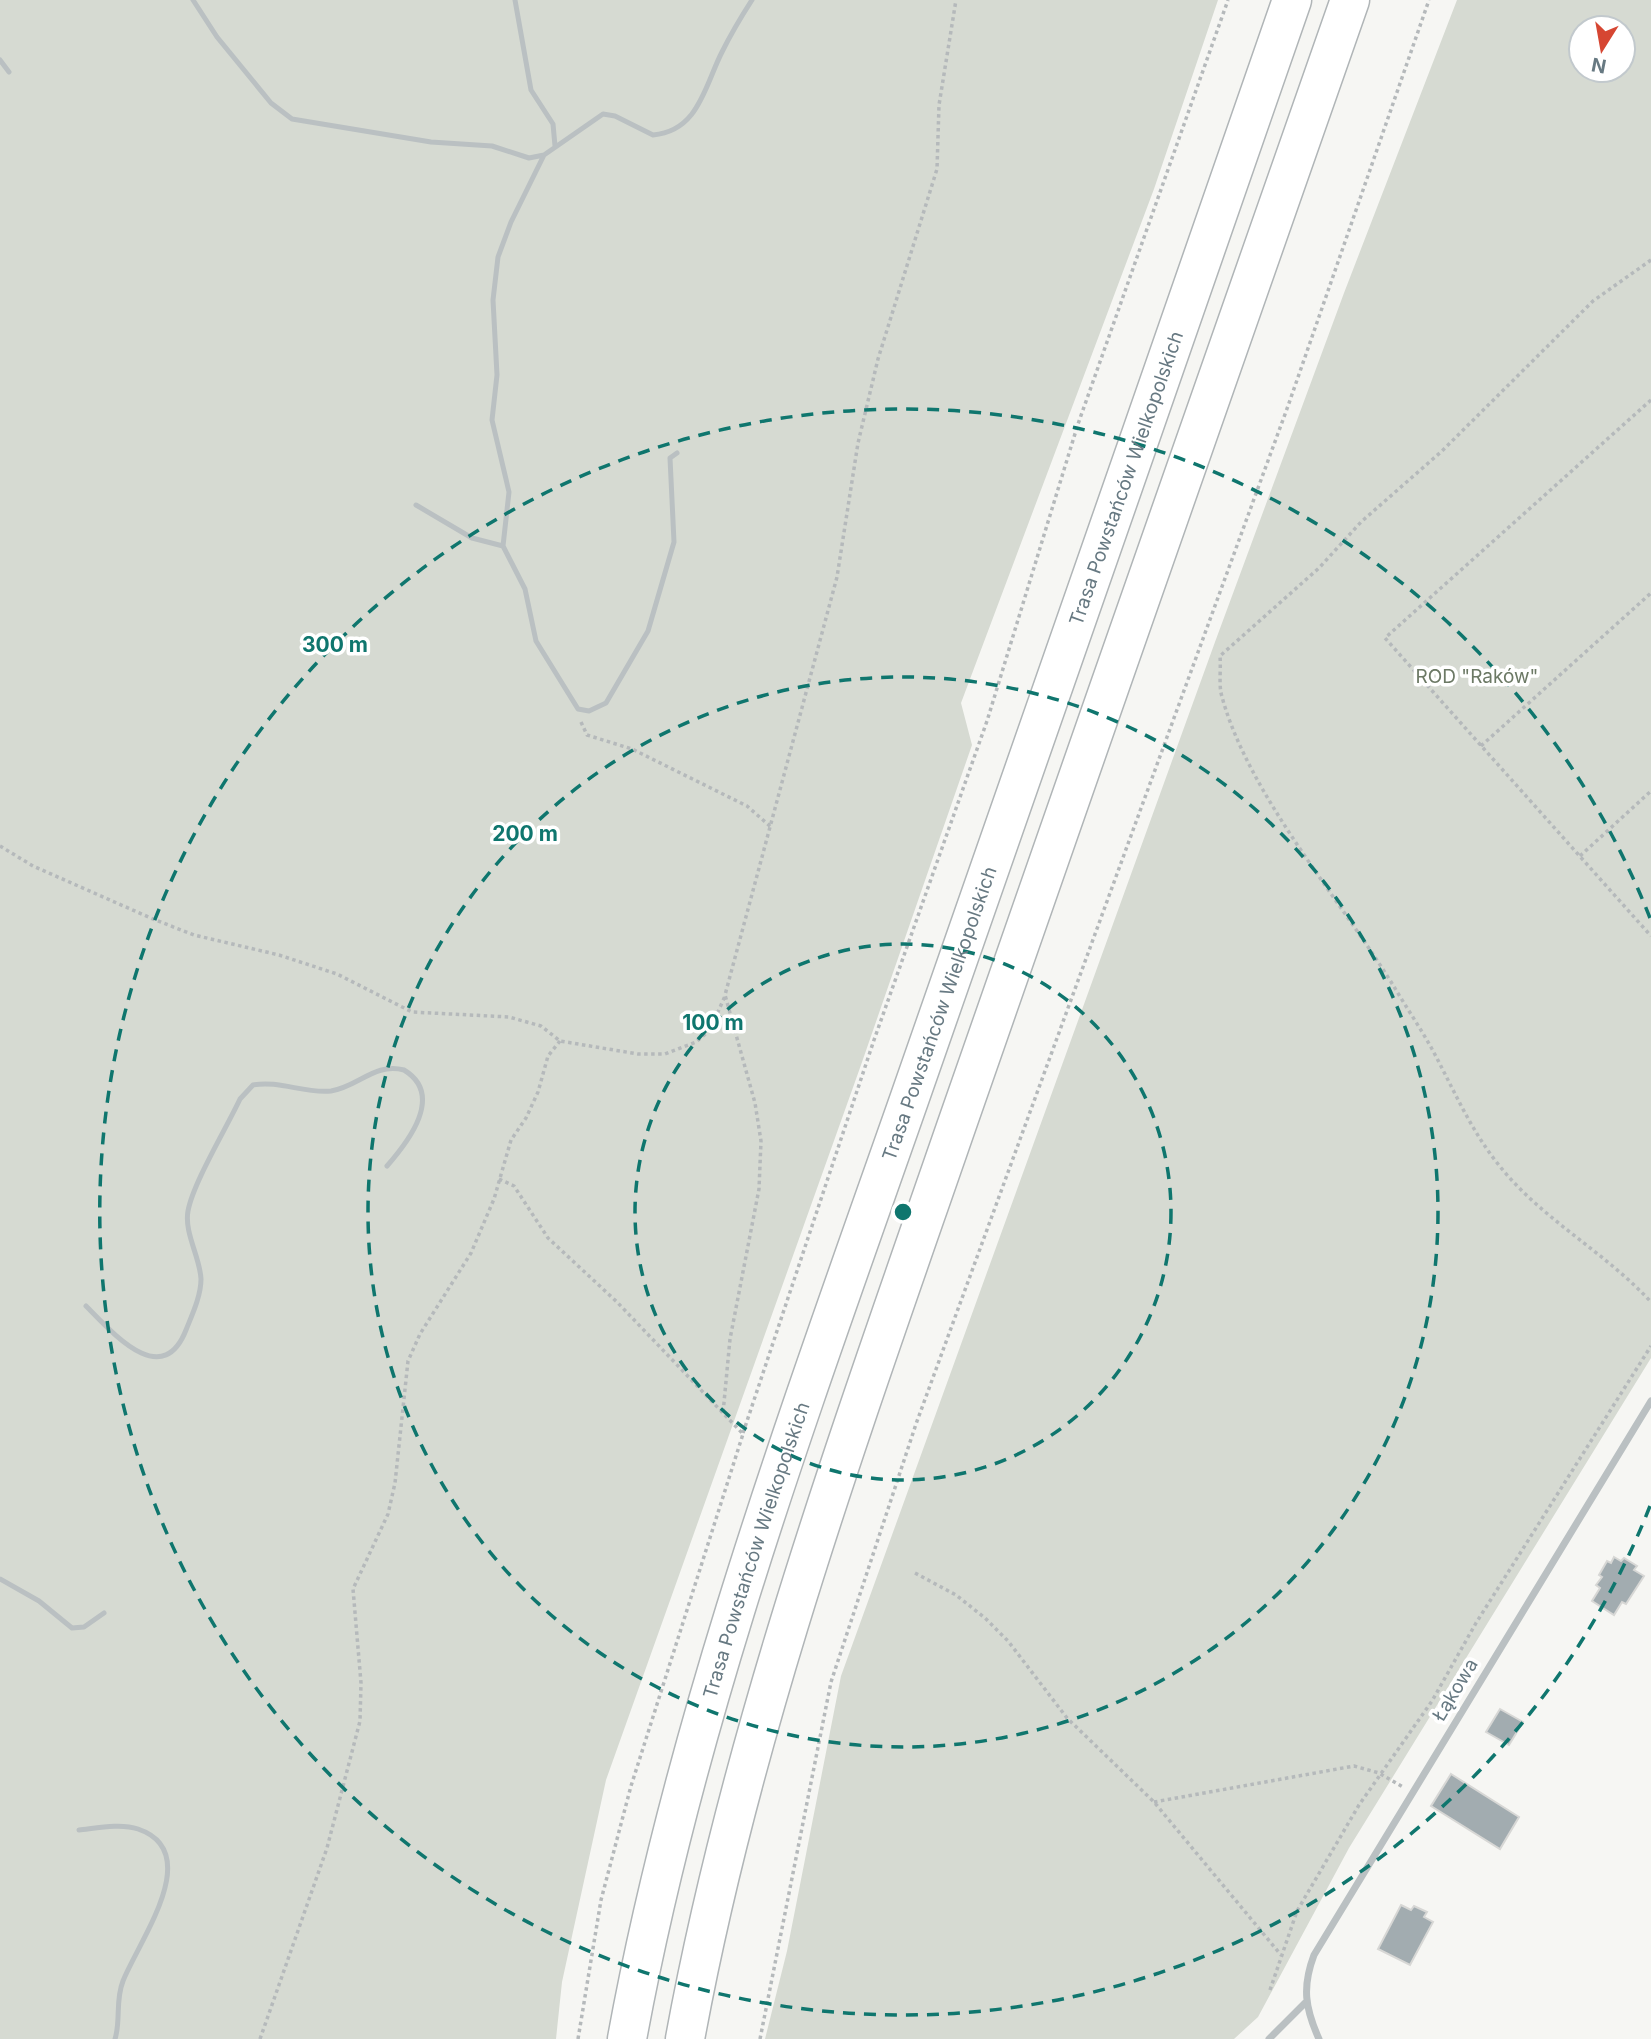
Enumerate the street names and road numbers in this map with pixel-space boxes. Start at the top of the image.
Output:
street label: Trasa Powstańców Wielkopolskich [1064,328,1188,628]
street label: Trasa Powstańców Wielkopolskich [877,863,1001,1164]
street label: Trasa Powstańców Wielkopolskich [698,1399,814,1701]
street label: Łąkowa [1427,1654,1483,1726]

